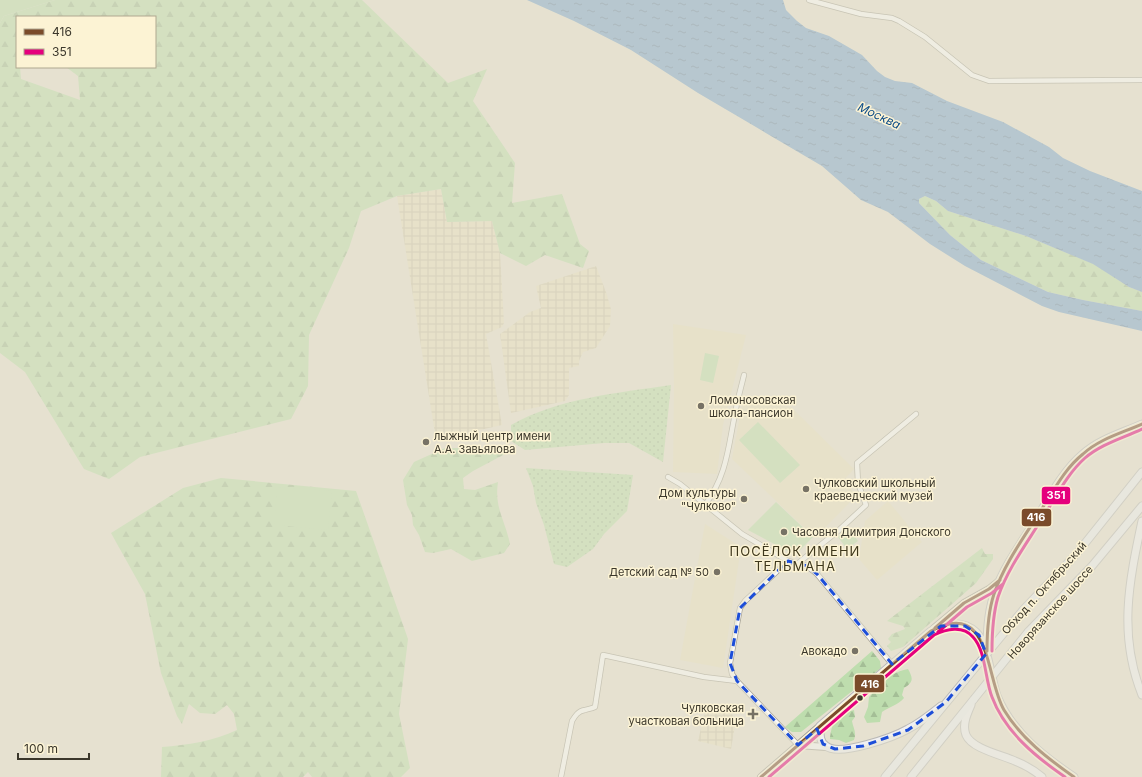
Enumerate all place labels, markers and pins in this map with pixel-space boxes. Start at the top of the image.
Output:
place label: Ломоносовская школа-пансион [709,393,796,420]
marker: Ломоносовская школа-пансион [696,401,706,411]
place label: лыжный центр имени А.А. Завьялова [434,429,551,456]
marker: лыжный центр имени А.А. Завьялова [421,437,431,447]
place label: Чулковский школьный краеведческий музей [814,476,936,503]
marker: Чулковский школьный краеведческий музей [801,484,811,494]
place label: Дом культуры "Чулково" [659,486,736,513]
marker: Дом культуры "Чулково" [739,494,749,504]
place label: Часовня Димитрия Донского [792,525,951,539]
marker: Часовня Димитрия Донского [779,527,789,537]
place label: Детский сад № 50 [609,565,709,579]
marker: Детский сад № 50 [712,567,722,577]
place label: Авокадо [801,644,847,658]
marker: Авокадо [850,646,860,656]
unlabelled marker [855,693,865,703]
place label: Чулковская участковая больница [629,701,744,728]
marker: Чулковская участковая больница [747,708,759,720]

